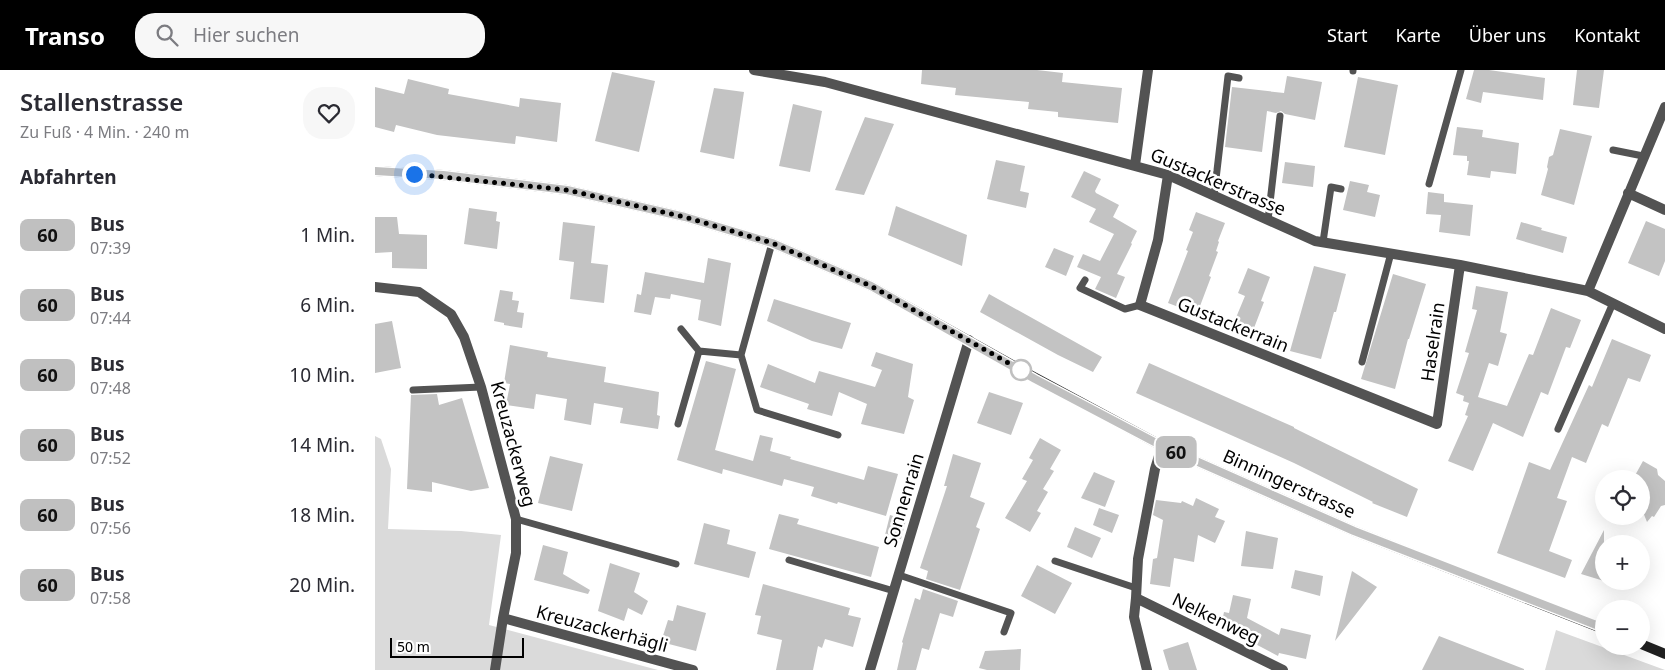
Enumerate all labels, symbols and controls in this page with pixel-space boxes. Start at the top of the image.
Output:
search box [135,13,485,58]
text: Transo [25,19,105,52]
icon: search [153,21,181,49]
text: Hier suchen [193,22,300,48]
text: Start [1327,23,1367,47]
text: Karte [1395,23,1441,47]
text: Über uns [1469,23,1546,47]
text: Kontakt [1574,23,1640,47]
text: Stallenstrasse [20,85,183,118]
button: heart [303,87,355,139]
text: Zu Fuß · 4 Min. · 240 m [20,121,189,143]
street label: Gustackerstrasse [1147,142,1290,220]
your location [402,162,427,187]
text: Abfahrten [20,164,117,190]
text: Bus [90,211,125,237]
text: 1 Min. [300,222,355,248]
text: 60 [37,223,58,247]
text: 07:39 [90,237,131,259]
text: Bus [90,281,125,307]
street label: Gustackerrain [1174,291,1293,357]
text: 6 Min. [300,292,355,318]
text: 60 [37,293,58,317]
street label: Haselrain [1415,301,1449,383]
text: 07:44 [90,307,131,329]
text: Bus [90,351,125,377]
unlabelled marker [1010,359,1032,381]
text: 10 Min. [289,362,355,388]
text: 60 [37,363,58,387]
text: 07:48 [90,377,131,399]
street label: Kreuzackerweg [486,378,542,509]
text: Bus [90,421,125,447]
text: 14 Min. [289,432,355,458]
text: 60 [37,433,58,457]
line badge: 60 [1153,436,1199,468]
text: 60 [1166,440,1186,464]
street label: Binningerstrasse [1219,443,1359,523]
text: 07:52 [90,447,131,469]
street label: Sonnenrain [877,450,929,550]
map controls [1595,470,1650,655]
button: locate [1595,470,1650,525]
text: Bus [90,491,125,517]
text: 18 Min. [289,502,355,528]
text: 60 [37,503,58,527]
text: 07:56 [90,517,131,539]
button: + [1595,535,1650,590]
text: Bus [90,561,125,587]
text: 20 Min. [289,572,355,598]
text: 60 [37,573,58,597]
text: 07:58 [90,587,131,609]
street label: Nelkenweg [1169,587,1264,650]
street label: Kreuzackerhägli [534,599,671,657]
button: − [1595,600,1650,655]
scale bar [390,635,524,658]
text: 50 m [397,637,430,656]

